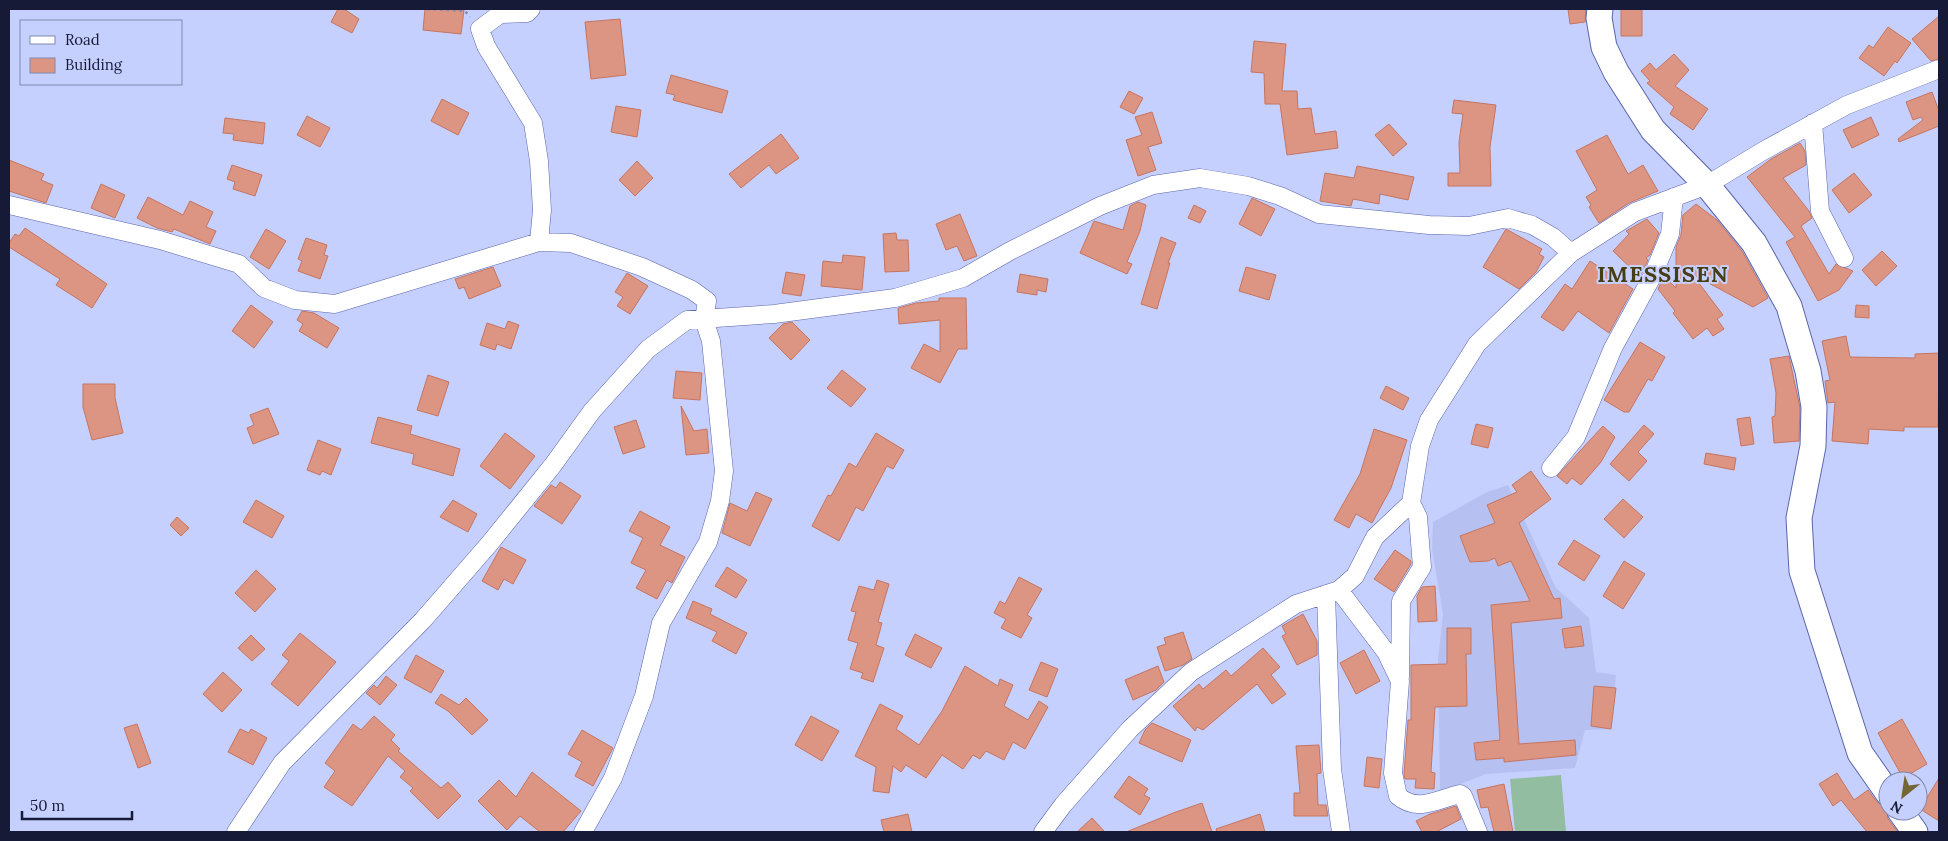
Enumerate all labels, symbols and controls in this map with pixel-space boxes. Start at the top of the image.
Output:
legend [20,20,182,85]
text: Road [65,30,100,49]
text: Building [65,55,123,74]
district label: IMESSISEN [1597,260,1729,288]
north arrow [1878,771,1928,821]
scale bar [22,788,132,820]
text: 50 m [30,796,65,815]
text: N [1887,797,1906,818]

